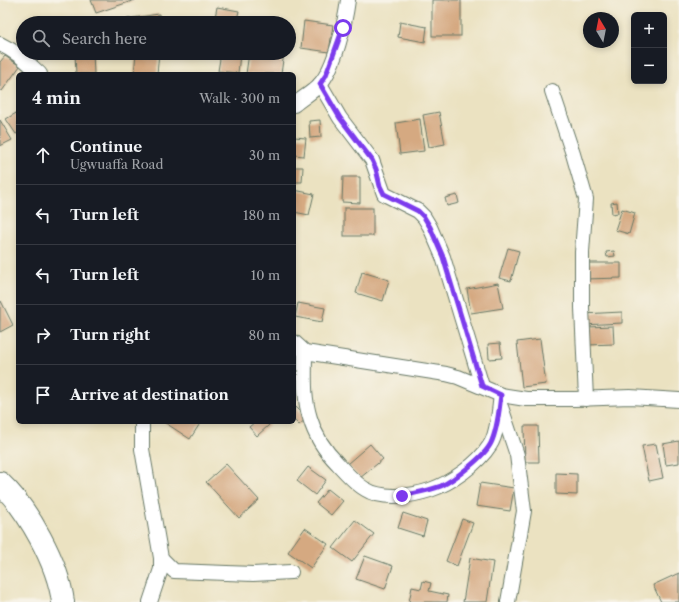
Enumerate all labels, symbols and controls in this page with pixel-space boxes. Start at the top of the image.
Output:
north arrow [583,12,619,48]
map controls [631,12,667,84]
button: + [631,12,667,48]
search box [16,16,296,60]
route start [334,19,352,37]
icon: search [30,27,52,49]
text: Search here [62,29,147,48]
button: − [631,48,667,84]
text: 4 min [32,88,81,108]
text: Walk · 300 m [199,90,280,106]
text: Continue [70,137,142,156]
icon: ahead [32,144,54,166]
text: 30 m [249,147,280,163]
text: Ugwuaffa Road [70,156,163,172]
icon: left [32,204,54,226]
text: Turn left [70,205,139,224]
text: 180 m [243,207,280,223]
icon: left [32,264,54,286]
text: Turn left [70,265,139,284]
text: 10 m [251,267,280,283]
icon: right [32,324,54,346]
text: Turn right [70,325,150,344]
text: 80 m [248,327,280,343]
icon: arrive [32,384,54,406]
text: Arrive at destination [70,385,229,404]
route end [393,487,411,505]

